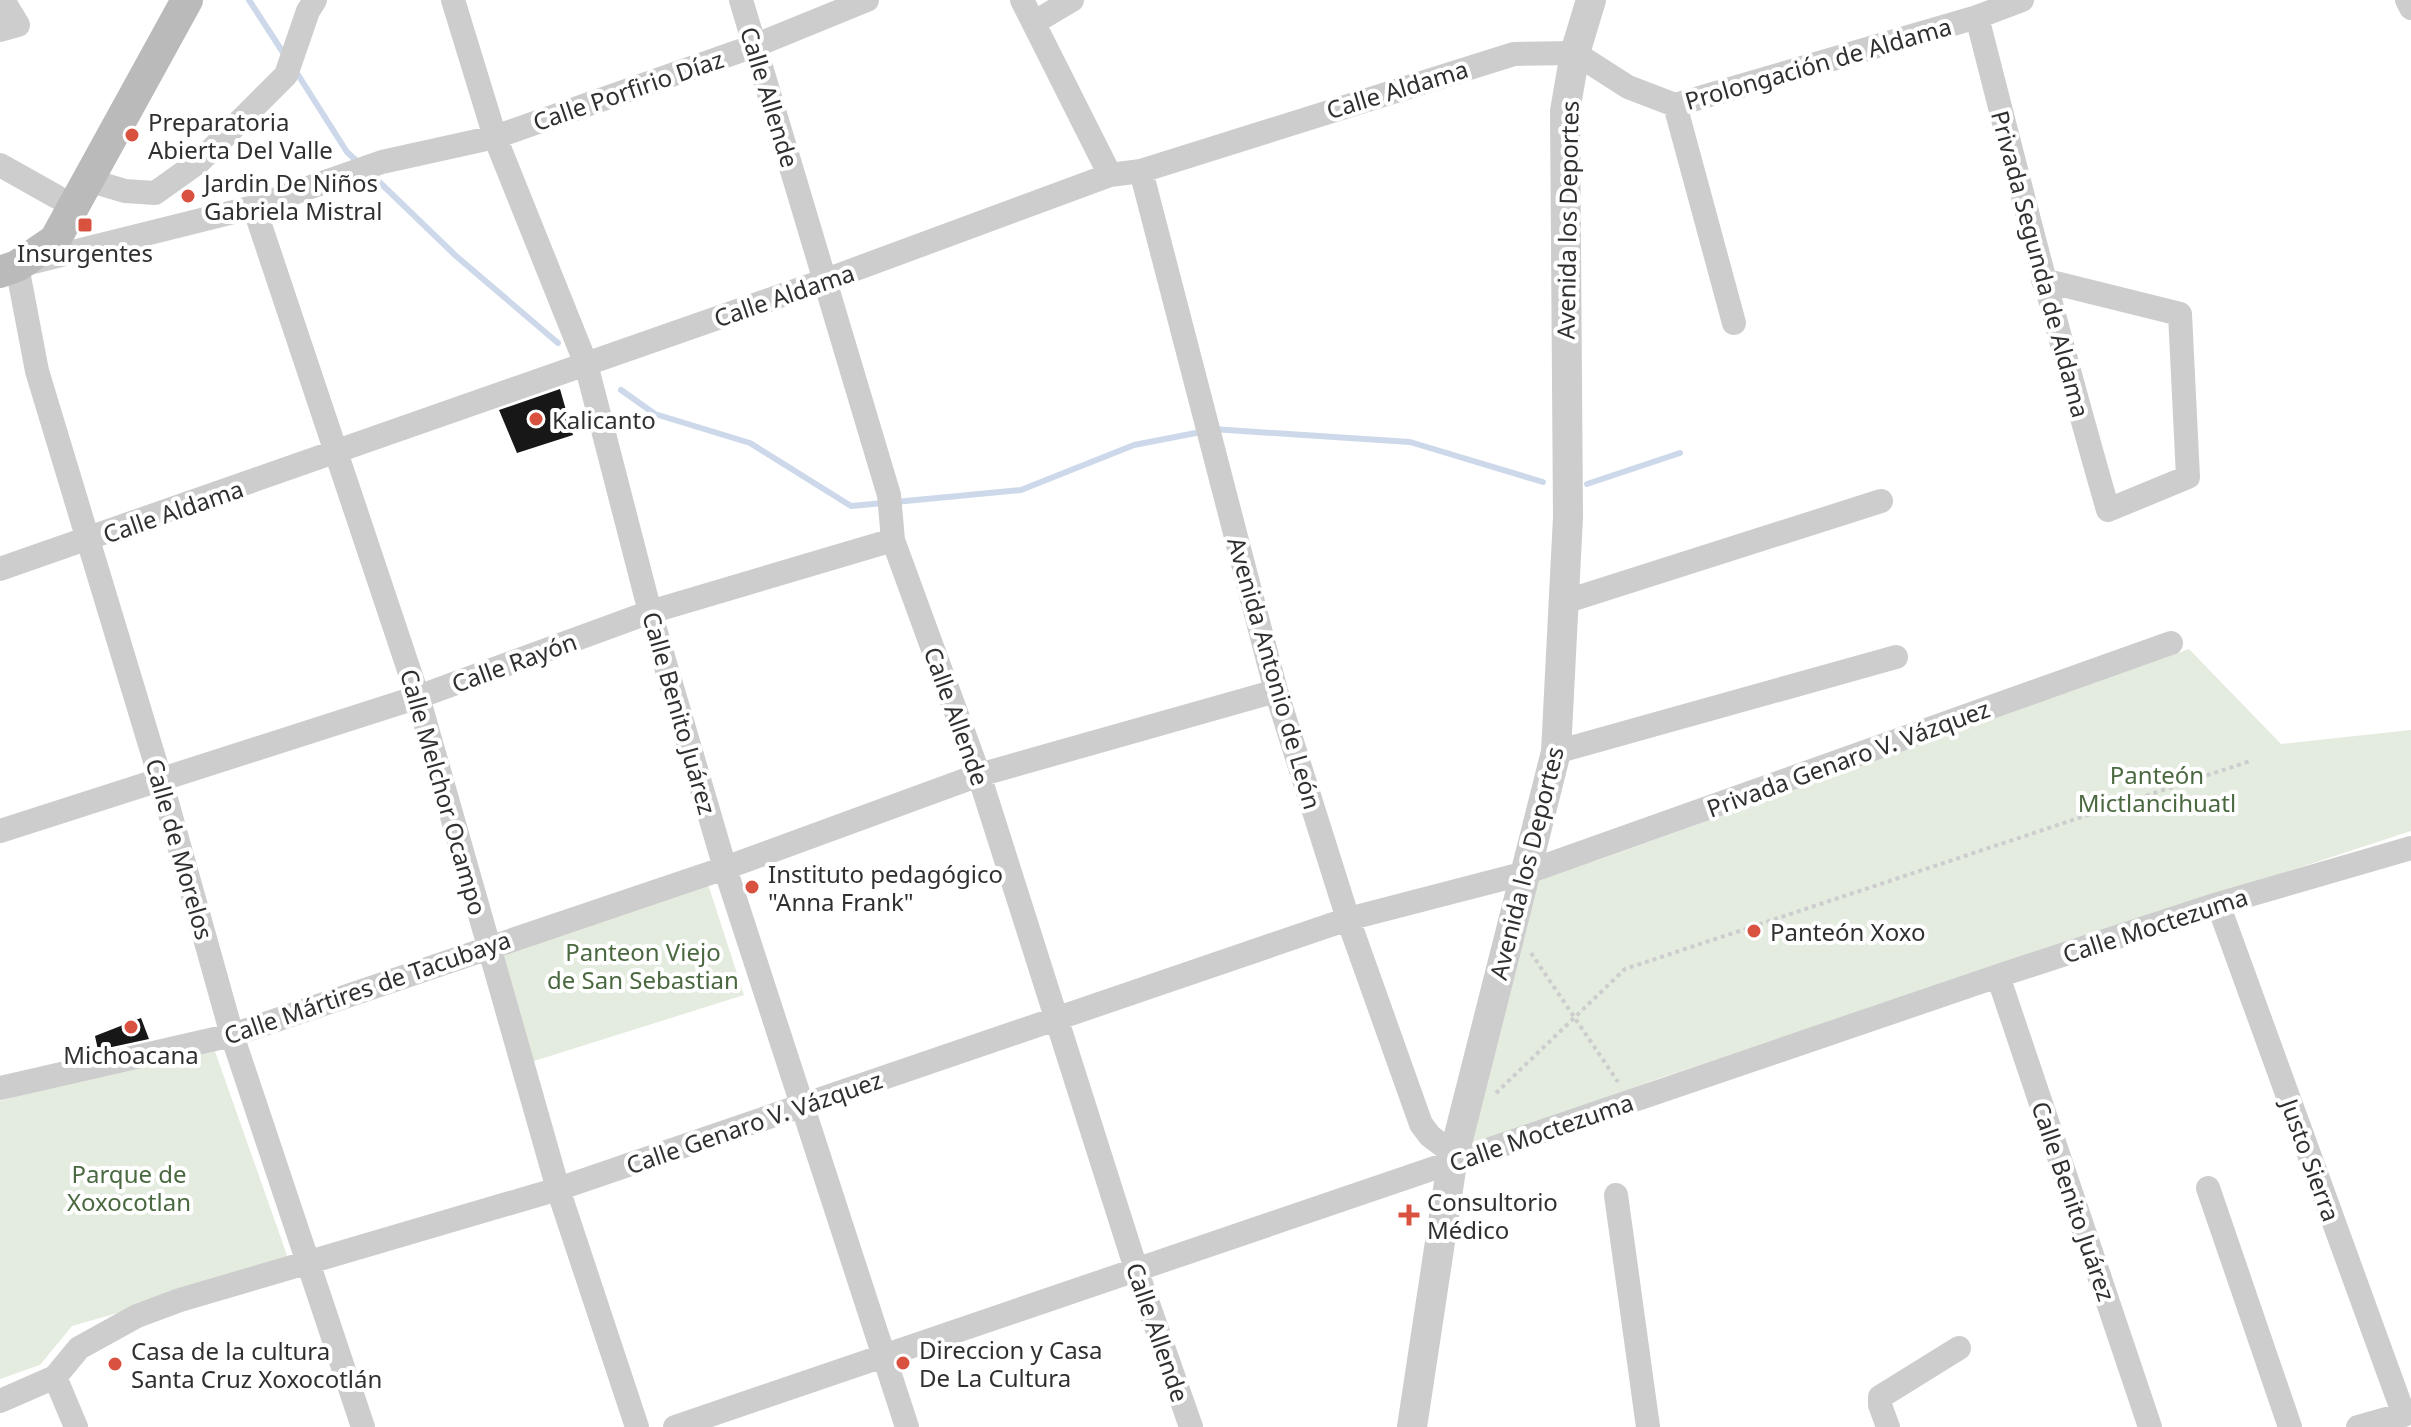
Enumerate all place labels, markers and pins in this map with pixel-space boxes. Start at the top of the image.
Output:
place label: Preparatoria Abierta Del Valle [148,105,333,166]
marker: Preparatoria Abierta Del Valle [123,126,141,144]
place label: Jardin De Niños Gabriela Mistral [202,166,382,227]
marker: Jardin De Niños Gabriela Mistral [179,187,197,205]
marker: Insurgentes [76,216,94,234]
place label: Insurgentes [17,236,153,269]
place label: Kalicanto [552,403,656,436]
marker: Kalicanto [527,410,545,428]
place label: Instituto pedagógico "Anna Frank" [768,857,1003,918]
marker: Instituto pedagógico "Anna Frank" [743,878,761,896]
place label: Panteón Xoxo [1770,915,1925,948]
marker: Panteón Xoxo [1745,922,1763,940]
marker: Michoacana [122,1018,140,1036]
place label: Michoacana [63,1038,199,1071]
place label: Consultorio Médico [1427,1185,1558,1246]
marker: Consultorio Médico [1398,1204,1420,1226]
place label: Direccion y Casa De La Cultura [919,1333,1103,1394]
place label: Casa de la cultura Santa Cruz Xoxocotlán [131,1334,382,1395]
marker: Direccion y Casa De La Cultura [894,1354,912,1372]
marker: Casa de la cultura Santa Cruz Xoxocotlán [106,1355,124,1373]

